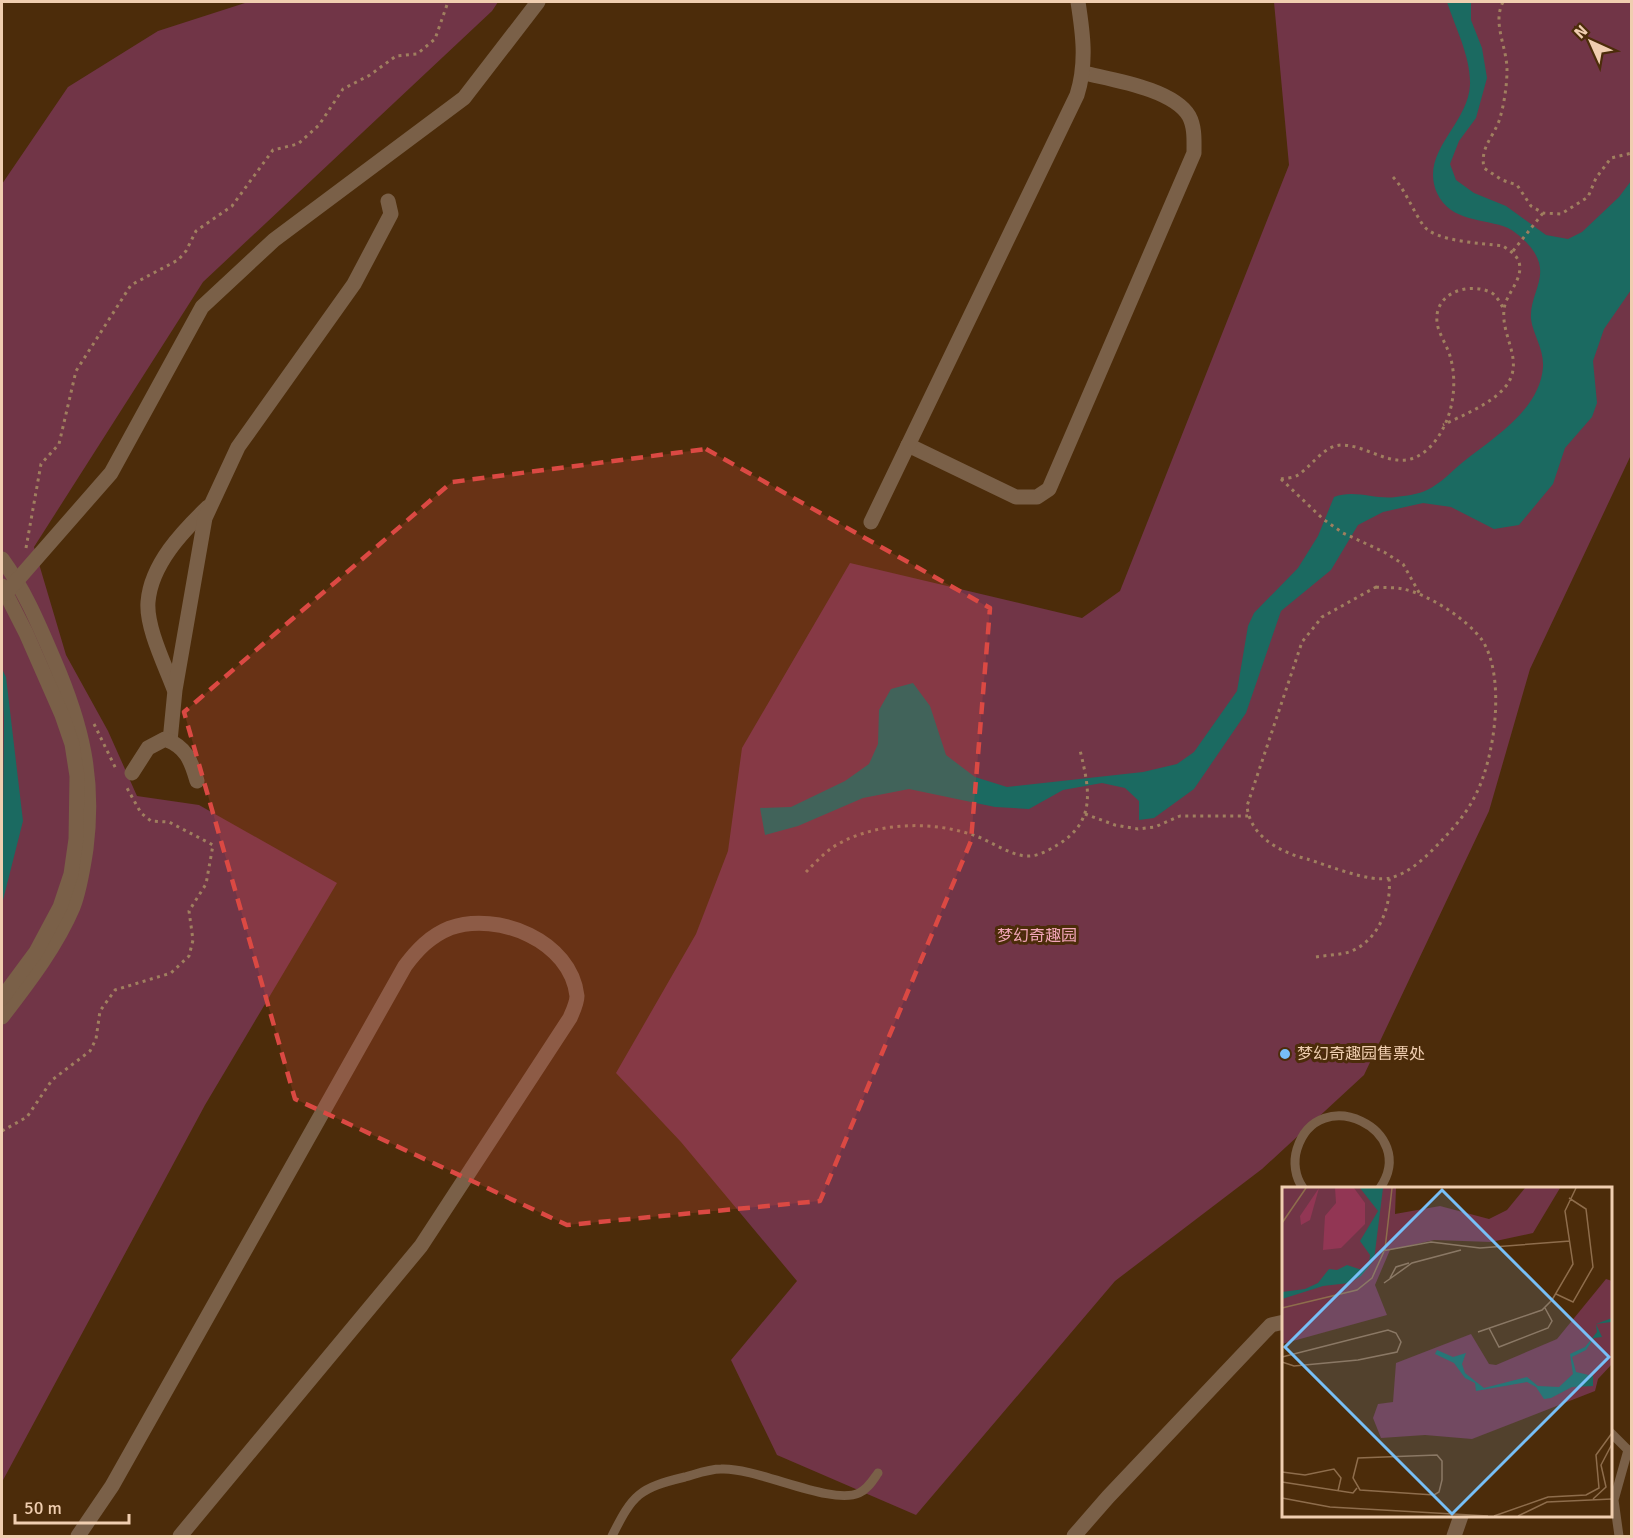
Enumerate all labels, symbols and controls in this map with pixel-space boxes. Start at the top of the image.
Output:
north arrow [1561,12,1621,72]
text: N [1570,21,1592,43]
park label: 梦幻奇趣园 [997,926,1077,946]
place label: 梦幻奇趣园售票处 [1297,1044,1425,1064]
marker: 梦幻奇趣园售票处 [1278,1047,1292,1061]
inset map [1282,1187,1612,1517]
scale bar [15,1487,129,1525]
text: 50 m [24,1497,62,1519]

